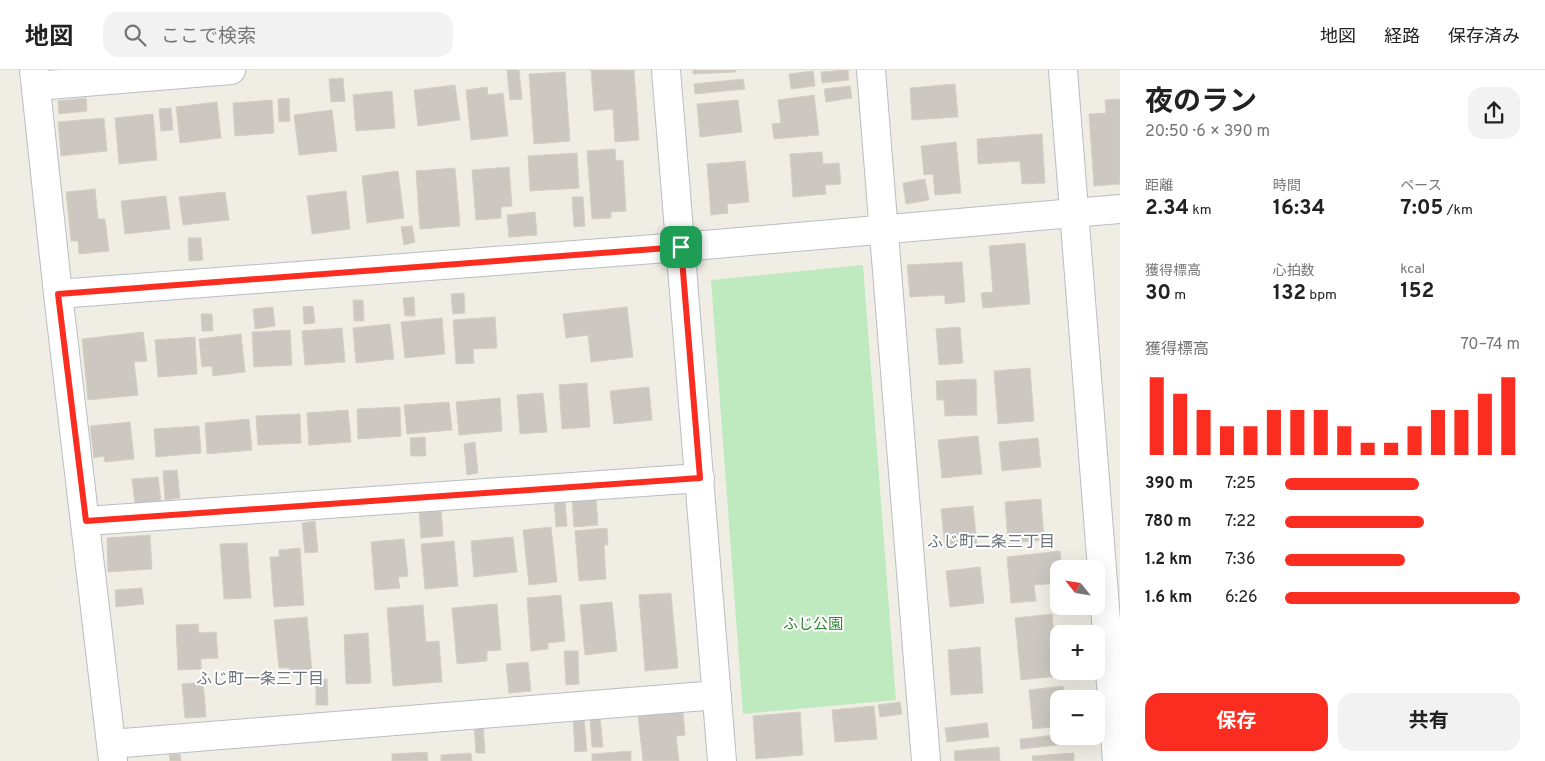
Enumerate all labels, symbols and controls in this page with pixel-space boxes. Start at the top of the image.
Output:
search box [103,12,453,57]
icon: search [121,21,149,49]
text: 地図 [25,23,73,53]
text: ここで検索 [161,25,256,49]
text: 地図 [1320,26,1356,49]
text: 経路 [1384,26,1420,49]
text: 保存済み [1448,26,1520,49]
text: 夜のラン [1145,85,1257,121]
button: share [1468,87,1520,139]
text: 20:50 · 6 × 390 m [1145,122,1270,142]
text: 距離 [1145,178,1173,195]
text: 時間 [1273,178,1301,195]
text: ペース [1400,178,1442,195]
text: 2.34 [1145,195,1189,222]
text: 16:34 [1273,195,1325,222]
text: 7:05 [1400,195,1443,222]
text: km [1189,202,1212,219]
text: /km [1443,202,1473,219]
pin [660,226,702,268]
icon: arrive [667,233,695,261]
text: kcal [1400,261,1425,278]
text: 獲得標高 [1145,263,1201,280]
text: 心拍数 [1273,263,1315,280]
text: 152 [1400,278,1434,305]
text: 30 [1145,280,1171,307]
text: 132 [1273,280,1306,307]
text: m [1171,287,1186,304]
text: bpm [1306,287,1337,304]
text: 70–74 m [1460,335,1520,355]
text: 獲得標高 [1145,340,1209,360]
text: 390 m [1145,474,1193,494]
text: 7:25 [1225,474,1256,494]
text: 780 m [1145,512,1191,532]
text: 7:22 [1225,512,1256,532]
district label: ふじ町二条三丁目 [927,533,1055,553]
text: 1.2 km [1145,550,1192,570]
text: 7:36 [1225,550,1256,570]
north arrow [1050,560,1105,615]
map controls [1050,560,1105,745]
text: 1.6 km [1145,588,1192,608]
text: 6:26 [1225,588,1258,608]
park label: ふじ公園 [783,616,843,635]
button: + [1050,625,1105,680]
district label: ふじ町一条三丁目 [196,670,324,690]
button: − [1050,690,1105,745]
button: 保存 [1145,693,1328,751]
button: 共有 [1338,693,1520,751]

